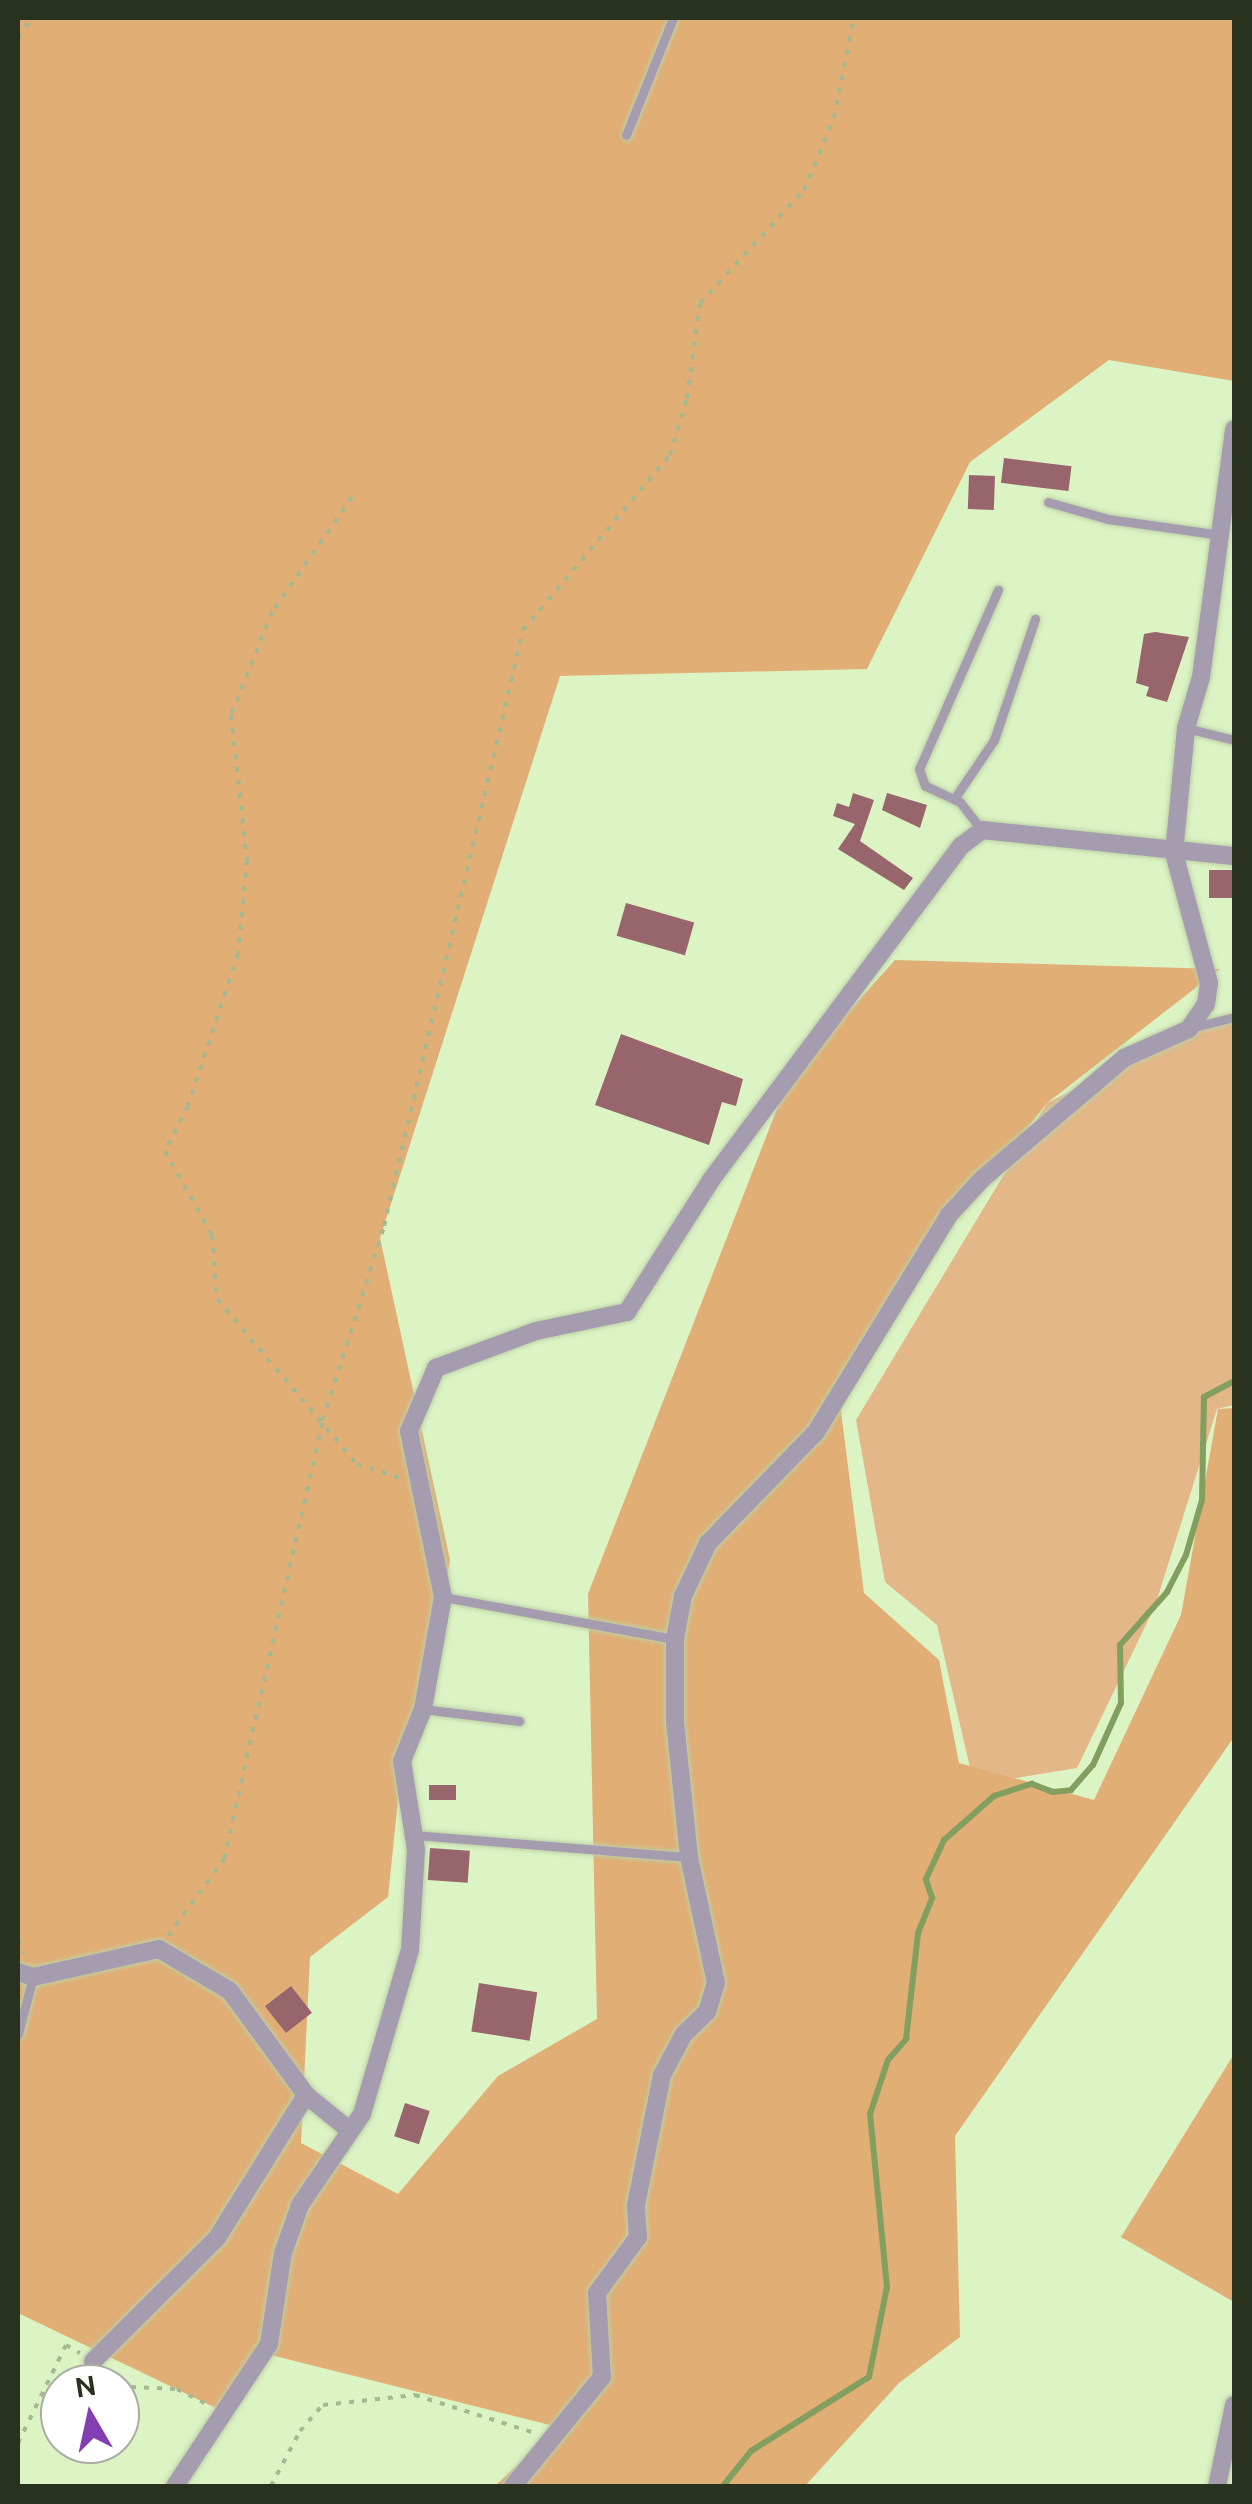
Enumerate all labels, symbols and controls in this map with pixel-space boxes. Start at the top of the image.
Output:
north arrow [40,2364,140,2464]
text: N [73,2369,98,2403]

